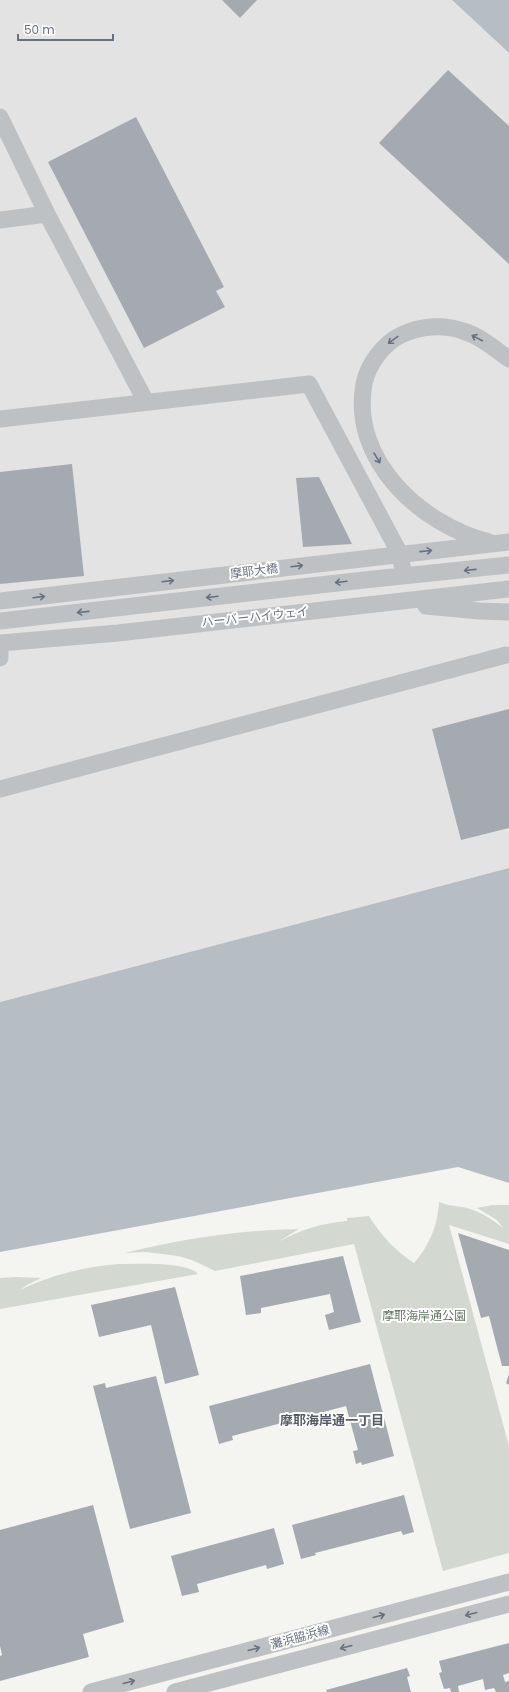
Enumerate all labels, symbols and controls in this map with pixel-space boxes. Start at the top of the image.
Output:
scale bar [18,16,113,42]
text: 50 m [24,21,55,38]
one-way arrow [471,334,483,341]
one-way arrow [388,336,399,344]
one-way arrow [373,452,381,464]
one-way arrow [419,547,432,555]
street label: 摩耶大橋 [229,559,279,582]
one-way arrow [290,562,303,570]
one-way arrow [464,566,477,574]
one-way arrow [161,578,174,585]
one-way arrow [335,579,348,586]
one-way arrow [32,593,45,601]
one-way arrow [206,593,219,601]
street label: ハーバーハイウェイ [201,602,309,631]
one-way arrow [77,608,90,616]
park label: 摩耶海岸通公園 [382,1307,466,1324]
district label: 摩耶海岸通一丁目 [280,1411,384,1430]
one-way arrow [465,1611,478,1618]
one-way arrow [373,1612,386,1619]
street label: 灘浜脇浜線 [269,1621,331,1652]
one-way arrow [339,1644,352,1652]
one-way arrow [247,1645,260,1652]
one-way arrow [122,1678,135,1685]

